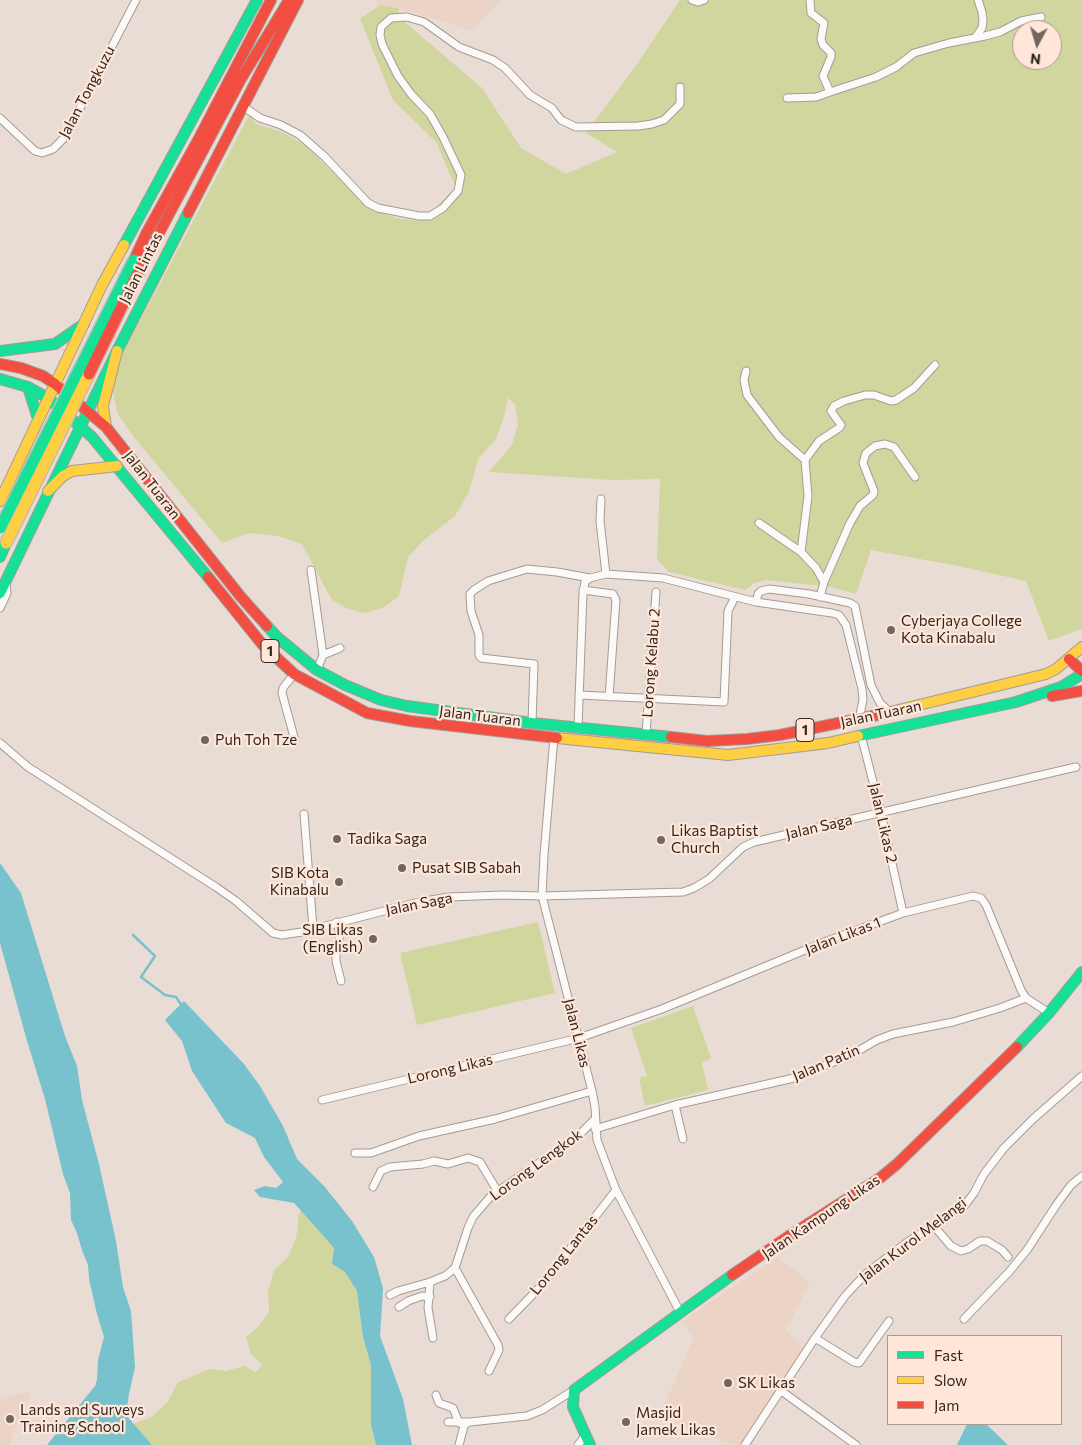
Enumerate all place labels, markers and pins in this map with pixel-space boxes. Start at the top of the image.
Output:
place label: Cyberjaya College Kota Kinabalu [901,612,1022,647]
marker: Cyberjaya College Kota Kinabalu [885,624,897,636]
place label: Puh Toh Tze [215,731,297,749]
marker: Puh Toh Tze [199,734,211,746]
place label: Likas Baptist Church [671,822,758,857]
place label: Tadika Saga [347,830,427,848]
marker: Tadika Saga [331,833,343,845]
marker: Likas Baptist Church [655,834,667,846]
place label: Pusat SIB Sabah [412,859,521,877]
marker: Pusat SIB Sabah [396,862,408,874]
place label: SIB Kota Kinabalu [270,864,329,899]
marker: SIB Kota Kinabalu [333,876,345,888]
place label: SIB Likas (English) [302,921,363,956]
marker: SIB Likas (English) [367,933,379,945]
place label: SK Likas [738,1374,795,1392]
marker: SK Likas [722,1377,734,1389]
place label: Lands and Surveys Training School [20,1401,144,1436]
place label: Masjid Jamek Likas [636,1404,715,1439]
marker: Lands and Surveys Training School [4,1413,16,1425]
marker: Masjid Jamek Likas [620,1416,632,1428]

